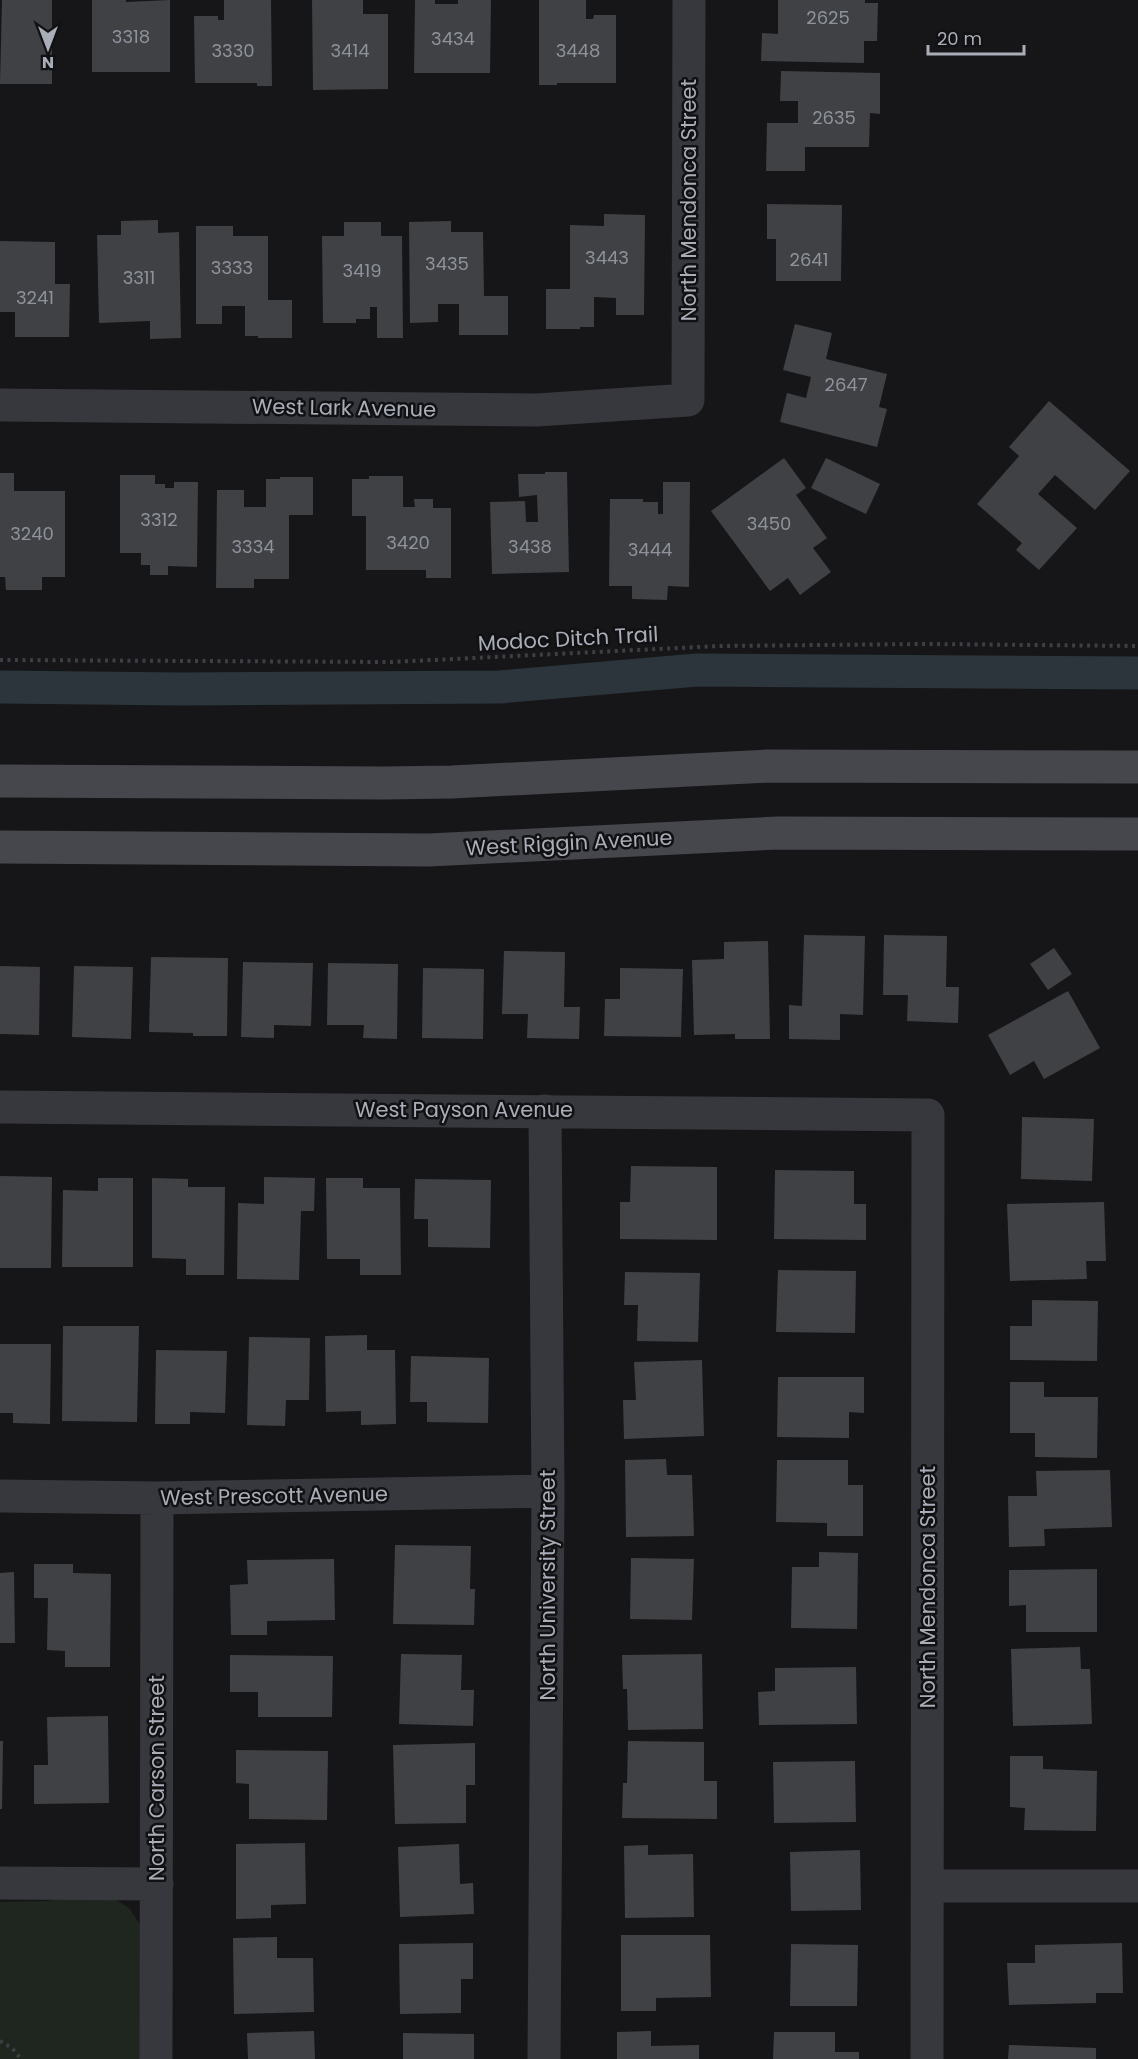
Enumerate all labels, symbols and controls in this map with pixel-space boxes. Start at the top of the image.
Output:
house number: 2625 [806,5,850,30]
north arrow [18,18,78,78]
scale bar [928,18,1024,56]
house number: 3318 [112,24,150,49]
house number: 3434 [431,26,475,51]
text: 20 m [937,26,982,51]
house number: 3330 [211,38,255,63]
house number: 3414 [330,38,370,63]
house number: 3448 [556,38,600,63]
text: N [42,51,54,74]
street label: North Mendonca Street [674,79,703,321]
house number: 2635 [812,105,856,130]
house number: 3443 [585,245,629,270]
house number: 2641 [790,247,828,272]
house number: 3435 [425,251,469,276]
house number: 3333 [211,255,253,280]
house number: 3419 [342,258,382,283]
house number: 3311 [123,265,155,290]
house number: 3241 [16,285,54,310]
house number: 2647 [825,372,868,397]
street label: West Lark Avenue [252,391,436,424]
house number: 3312 [140,507,178,532]
house number: 3450 [747,511,791,536]
house number: 3240 [10,521,54,546]
house number: 3420 [386,530,430,555]
house number: 3334 [231,534,275,559]
house number: 3438 [508,534,552,559]
house number: 3444 [628,537,672,562]
street label: Modoc Ditch Trail [477,619,659,658]
street label: West Riggin Avenue [465,823,673,862]
street label: West Payson Avenue [355,1095,573,1124]
street label: North Mendonca Street [913,1466,942,1708]
street label: North University Street [533,1470,562,1700]
street label: West Prescott Avenue [160,1479,388,1512]
street label: North Carson Street [142,1675,171,1881]

